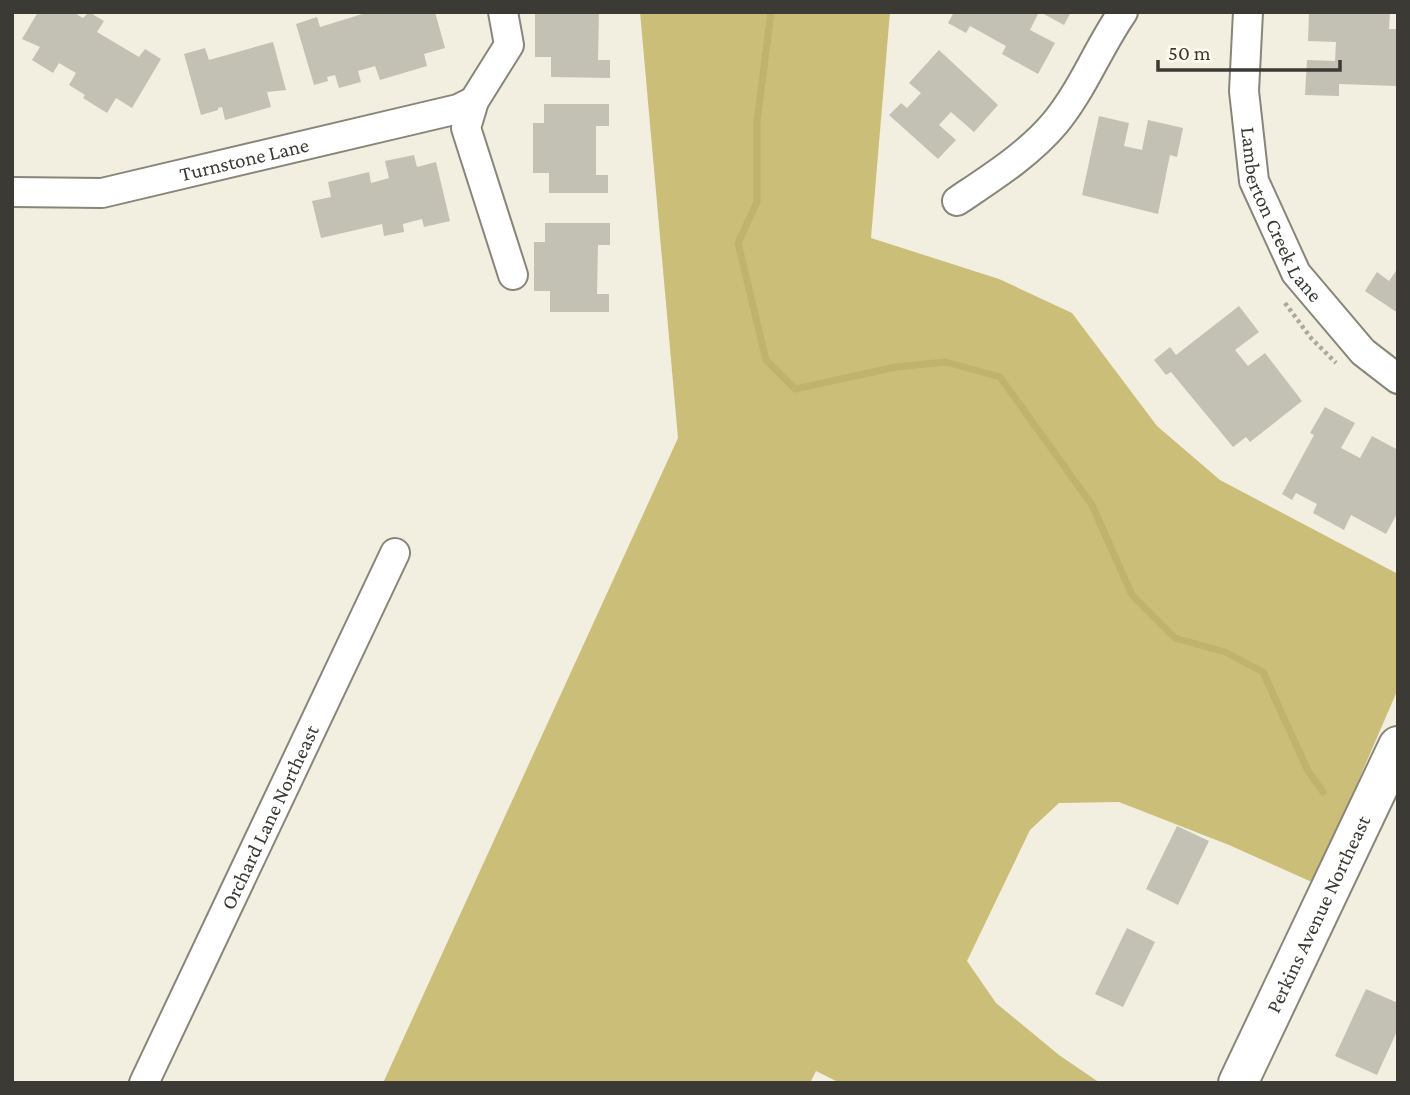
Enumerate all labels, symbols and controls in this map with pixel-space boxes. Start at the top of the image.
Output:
scale bar [1158,28,1340,72]
text: 50 m [1168,41,1211,65]
street label: Lamberton Creek Lane [1236,126,1327,307]
street label: Turnstone Lane [177,133,311,186]
street label: Orchard Lane Northeast [216,720,324,913]
street label: Perkins Avenue Northeast [1261,811,1376,1017]

